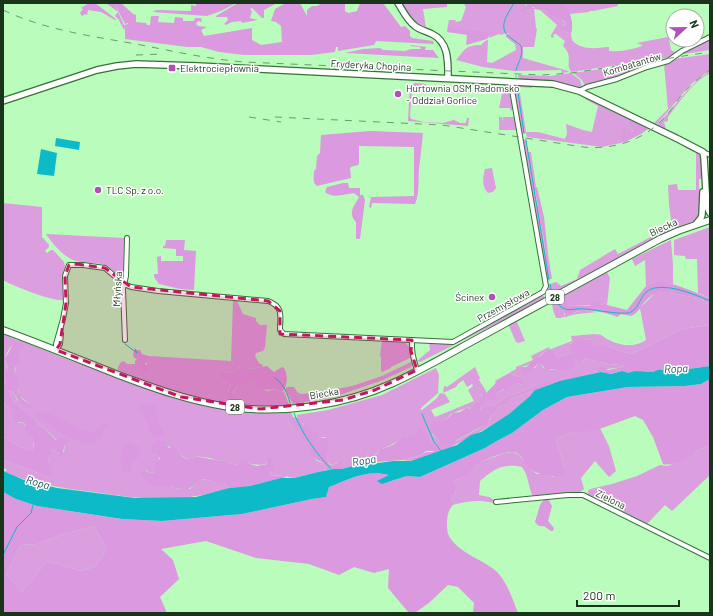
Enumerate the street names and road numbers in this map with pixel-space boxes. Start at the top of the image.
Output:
street label: Kombatantów [601,49,663,79]
street label: Fryderyka Chopina [330,57,412,73]
street label: Biecka [647,215,679,239]
street label: Młyńska [110,271,124,307]
street label: Przemysłowa [475,286,531,324]
road number: 28 [546,290,564,304]
street label: Biecka [308,385,340,401]
road number: 28 [226,400,244,414]
street label: Zielona [594,487,628,511]

